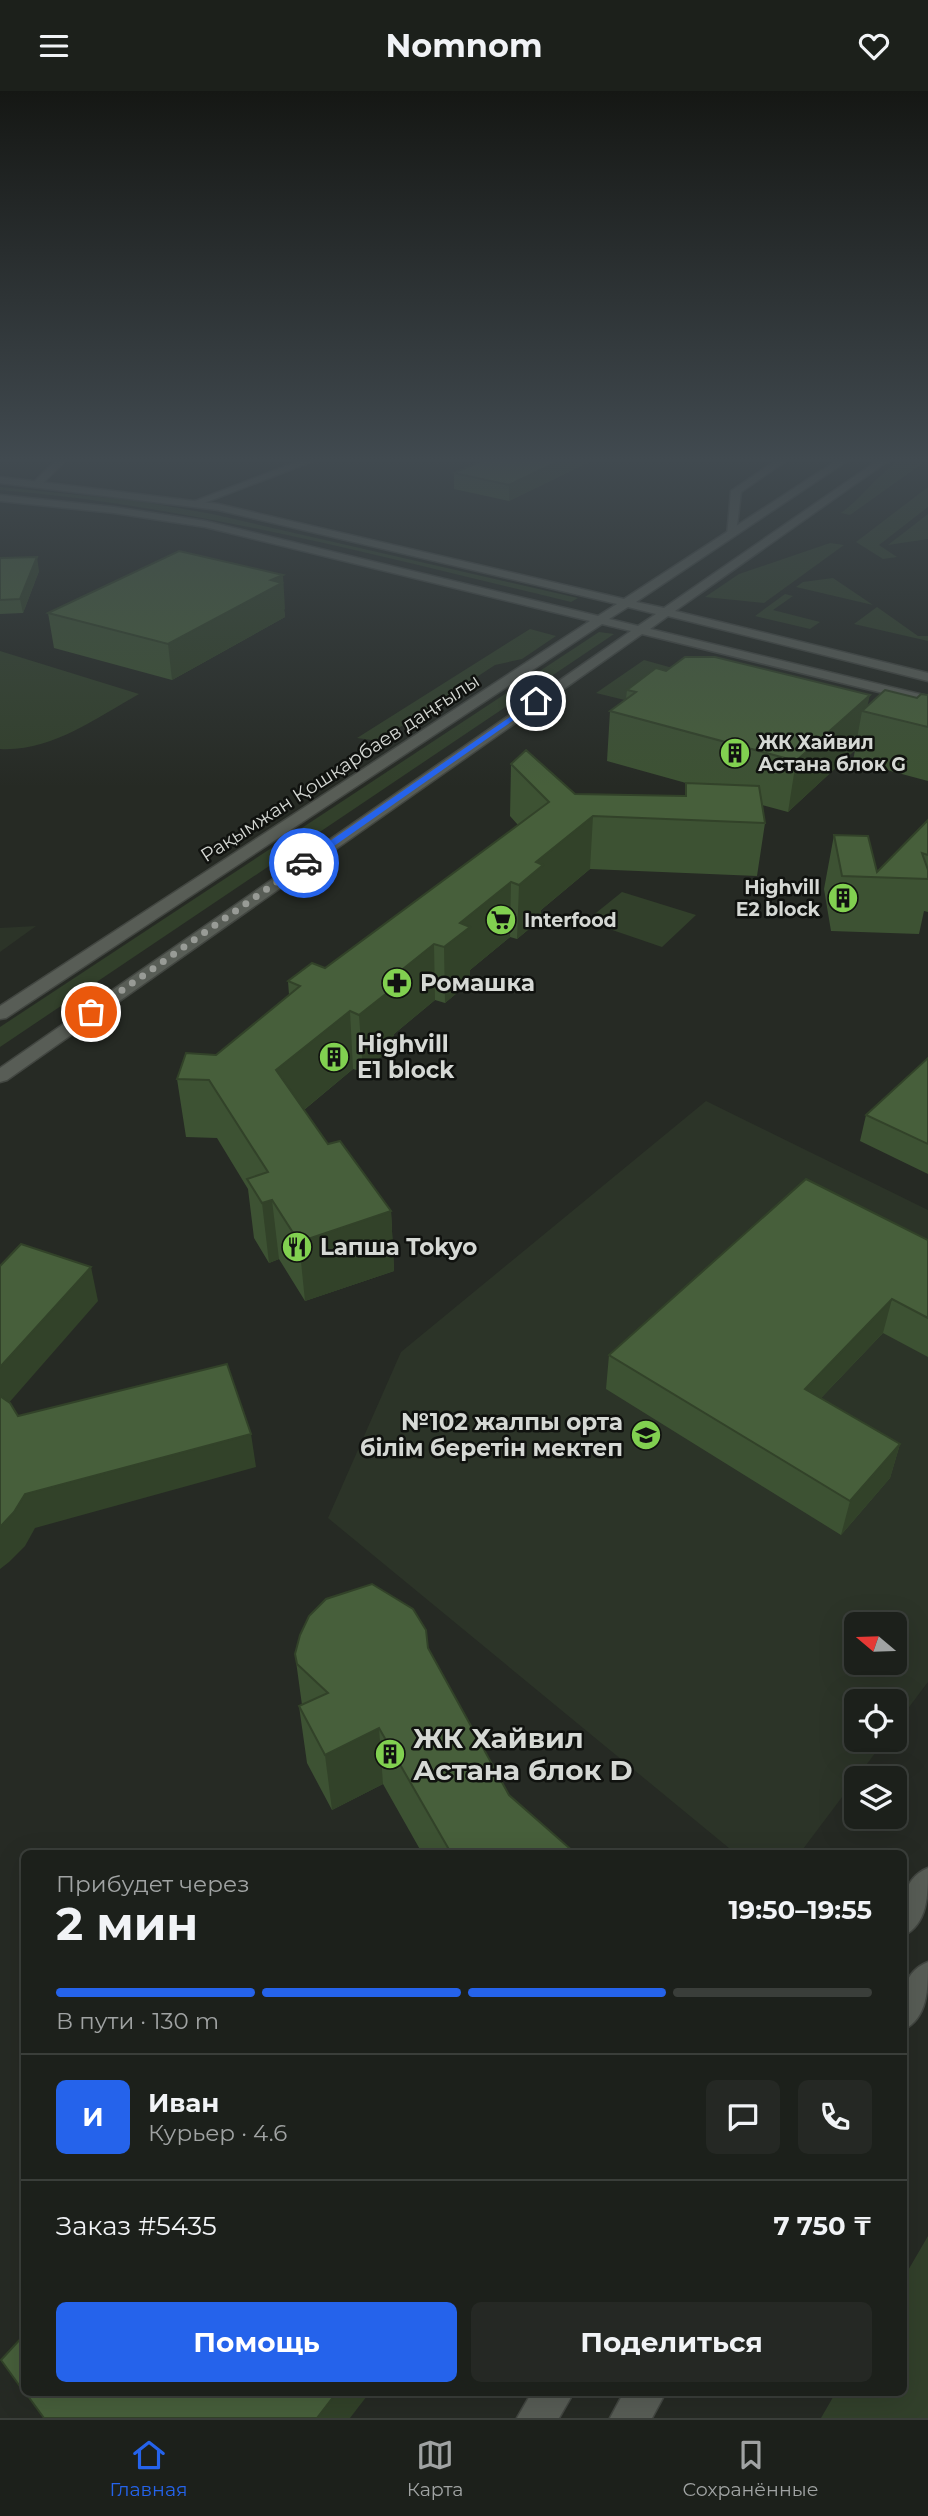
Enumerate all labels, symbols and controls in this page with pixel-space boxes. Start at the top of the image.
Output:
text: Nomnom [385,26,543,65]
icon: menu [35,27,73,65]
icon: heart [855,27,893,65]
street label: Рақымжан Қошқарбаев даңғылы [196,669,484,867]
pin [506,671,566,731]
icon: home [517,682,555,720]
place label: ЖК Хайвил Астана блок G [758,731,906,776]
building icon: ЖК Хайвил Астана блок G [718,736,752,770]
courier [269,828,339,898]
icon: car [285,844,323,882]
place label: Highvill E2 block [736,876,821,921]
building icon: Highvill E2 block [826,881,860,915]
supermarket icon: Interfood [484,903,518,937]
place label: Interfood [524,909,617,932]
pharmacy icon: Ромашка [380,966,414,1000]
place label: Ромашка [420,969,535,997]
pin [61,982,121,1042]
icon: bag [72,993,110,1031]
place label: Highvill E1 block [357,1030,455,1084]
building icon: Highvill E1 block [317,1040,351,1074]
restaurant icon: Lапша Tokyo [280,1230,314,1264]
place label: Lапша Tokyo [320,1233,477,1261]
place label: №102 жалпы орта білім беретін мектеп [360,1408,623,1462]
school or university icon: №102 жалпы орта білім беретін мектеп [629,1418,663,1452]
north arrow [844,1612,906,1675]
map controls [844,1612,907,1829]
button: locate [844,1689,907,1752]
place label: ЖК Хайвил Астана блок D [413,1721,633,1787]
building icon: ЖК Хайвил Астана блок D [373,1737,407,1771]
button: layers [844,1766,907,1829]
text: Прибудет через [56,1870,250,1898]
text: 19:50–19:55 [728,1894,872,1926]
text: 2 мин [56,1895,198,1952]
text: В пути · 130 m [56,2007,219,2035]
button: chat [706,2080,780,2154]
button: phone [798,2080,872,2154]
text: Иван [148,2087,219,2119]
text: И [82,2101,104,2133]
text: Курьер · 4.6 [148,2119,287,2147]
text: Заказ #5435 [56,2210,217,2242]
text: 7 750 ₸ [773,2210,872,2242]
button: Помощь [56,2302,457,2382]
button: Поделиться [471,2302,872,2382]
tab: Главная [110,2436,188,2501]
tab: Карта [407,2436,463,2501]
tab: Сохранённые [683,2436,818,2501]

